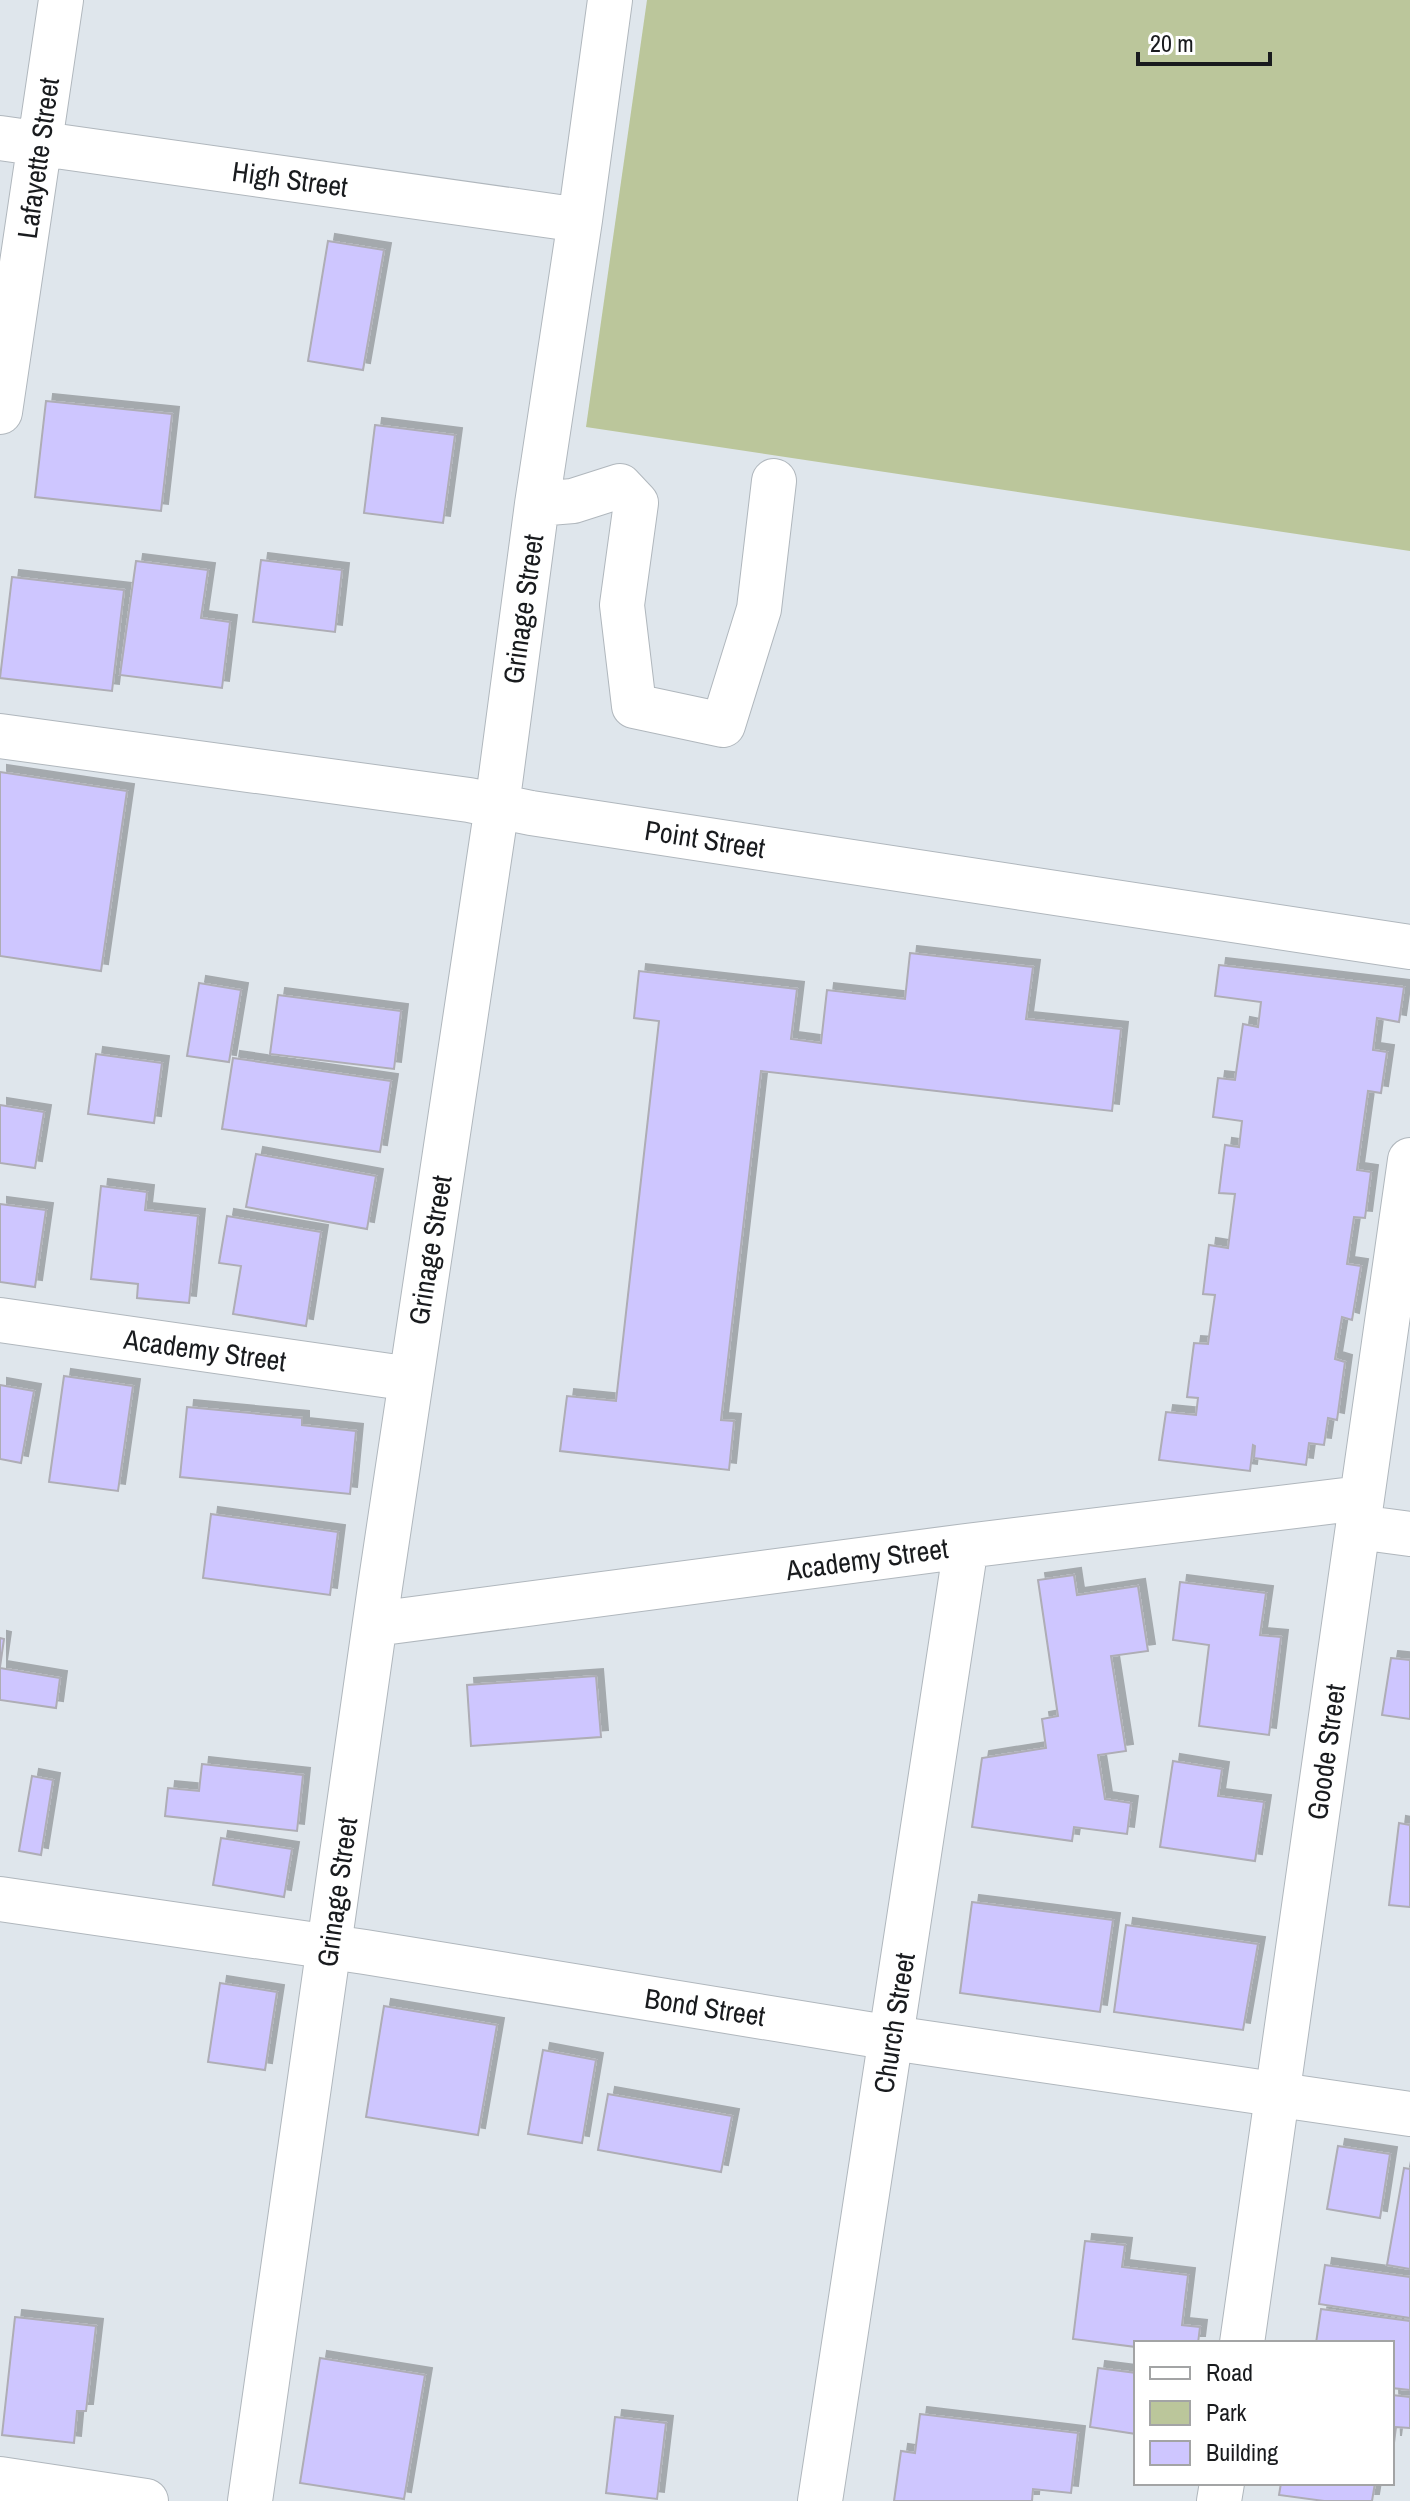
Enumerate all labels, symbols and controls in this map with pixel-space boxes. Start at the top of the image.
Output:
scale bar [1138,16,1270,66]
text: 20 m [1150,27,1194,59]
street label: Lafayette Street [8,75,68,241]
street label: High Street [230,152,350,206]
street label: Grinage Street [494,532,552,686]
street label: Point Street [642,811,768,867]
street label: Grinage Street [399,1173,461,1327]
street label: Academy Street [120,1320,289,1380]
street label: Academy Street [782,1529,951,1589]
street label: Goode Street [1298,1682,1354,1822]
street label: Grinage Street [308,1815,366,1969]
street label: Church Street [864,1950,924,2096]
street label: Bond Street [642,1979,768,2035]
legend [1134,2341,1394,2485]
text: Road [1206,2356,1253,2388]
text: Park [1206,2396,1247,2428]
text: Building [1206,2436,1278,2468]

